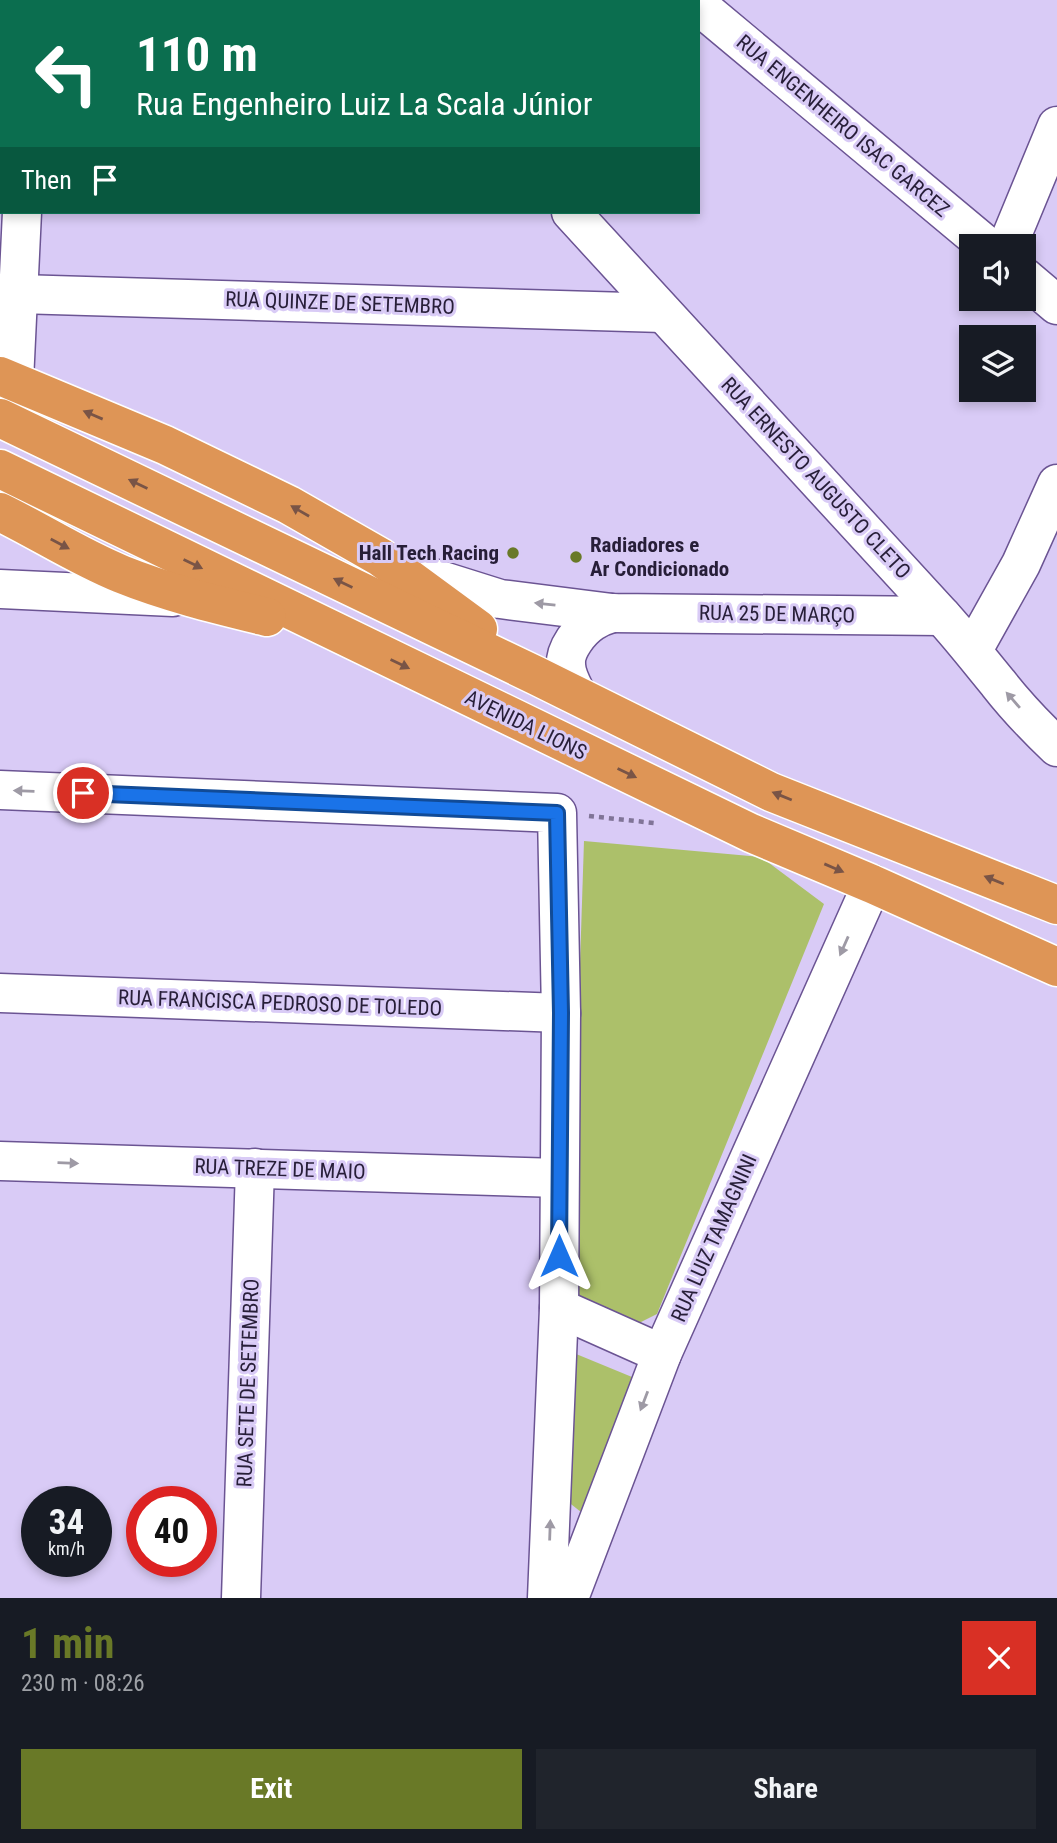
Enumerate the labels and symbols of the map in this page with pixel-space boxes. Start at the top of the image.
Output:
street label: RUA ENGENHEIRO ISAC GARCEZ [732,30,954,222]
street label: RUA QUINZE DE SETEMBRO [225,287,455,319]
street label: RUA ERNESTO AUGUSTO CLETO [716,372,916,584]
one-way arrow [83,409,104,420]
one-way arrow [128,479,148,490]
one-way arrow [290,505,309,517]
place label: Radiadores e Ar Condicionado [590,533,729,581]
one-way arrow [51,538,70,550]
place label: Hall Tech Racing [359,541,499,565]
marker: Hall Tech Racing [505,545,521,561]
marker: Radiadores e Ar Condicionado [568,549,584,565]
one-way arrow [183,558,203,569]
one-way arrow [333,577,353,588]
one-way arrow [533,598,555,609]
street label: RUA 25 DE MARÇO [699,601,855,627]
one-way arrow [390,658,410,670]
street label: AVENIDA LIONS [461,685,591,765]
one-way arrow [1005,691,1021,709]
pin [53,763,113,823]
one-way arrow [617,768,637,779]
one-way arrow [12,786,34,797]
one-way arrow [771,791,792,802]
one-way arrow [824,862,844,874]
one-way arrow [983,874,1004,885]
one-way arrow [838,936,850,956]
street label: RUA FRANCISCA PEDROSO DE TOLEDO [118,985,442,1021]
street label: RUA LUIZ TAMAGNINI [666,1151,762,1325]
street label: RUA TREZE DE MAIO [194,1154,366,1184]
one-way arrow [57,1157,79,1168]
position arrow [522,1219,596,1293]
street label: RUA SETE DE SETEMBRO [232,1278,264,1488]
one-way arrow [638,1390,649,1411]
speed limit sign: 40 [126,1486,217,1577]
one-way arrow [544,1519,555,1541]

